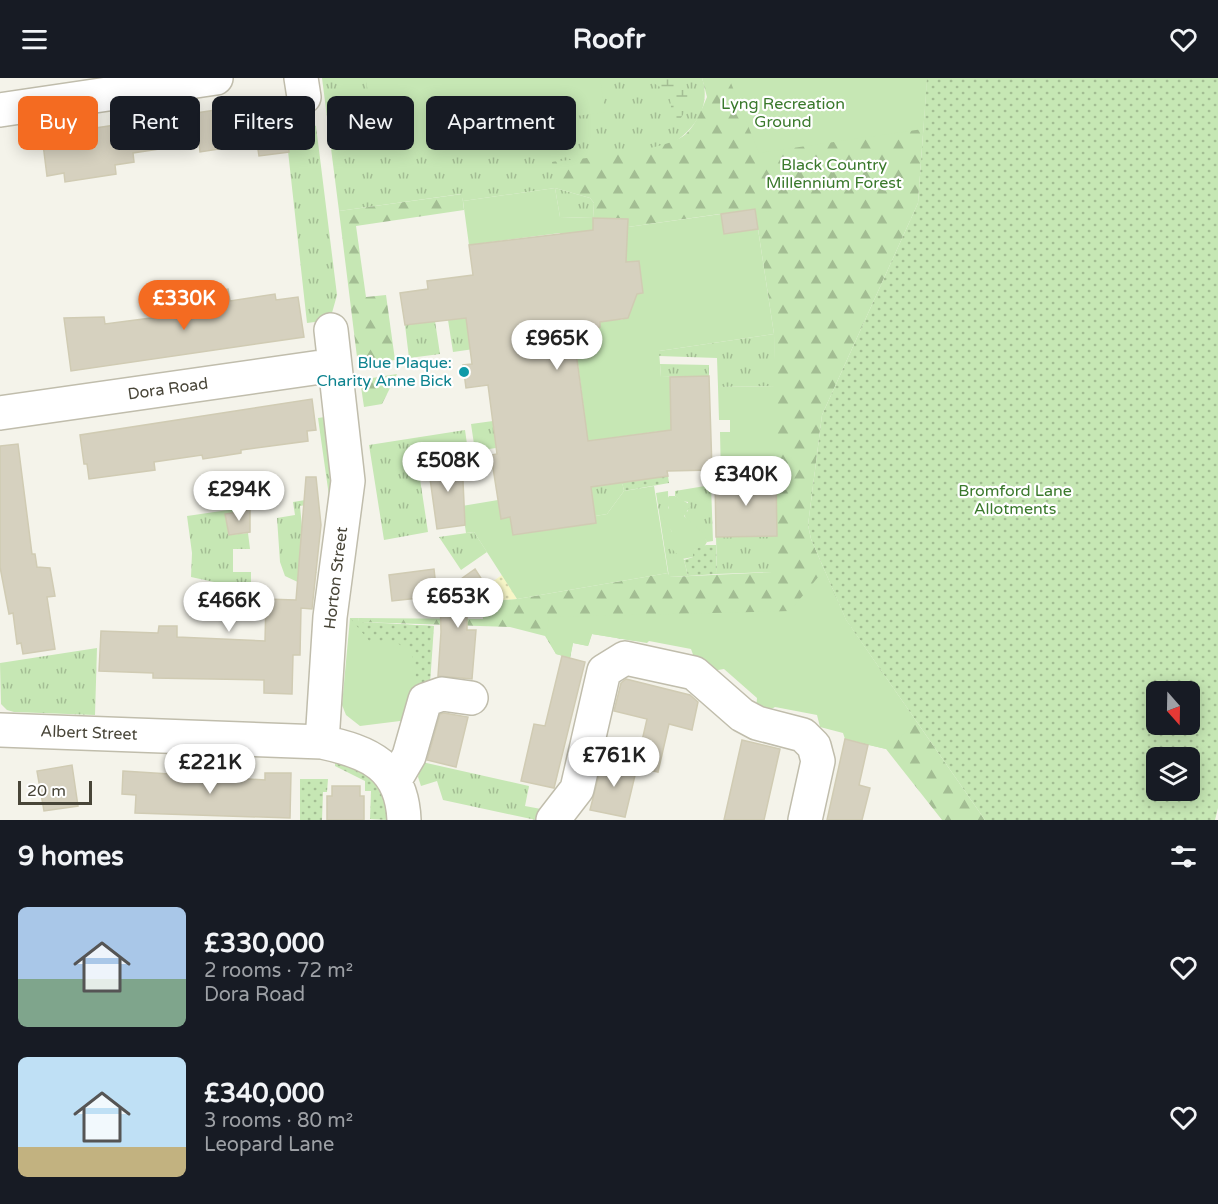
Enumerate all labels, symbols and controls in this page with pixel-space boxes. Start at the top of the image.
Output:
icon: menu [18,23,51,56]
text: Roofr [573,23,645,56]
icon: heart [1167,23,1200,56]
park label: Lyng Recreation Ground [721,94,845,132]
chip: Buy [18,96,98,150]
chip: Rent [110,96,200,150]
chip: Filters [212,96,315,150]
chip: New [327,96,414,150]
chip: Apartment [426,96,576,150]
park label: Black Country Millennium Forest [766,155,902,193]
pin: £330K [142,280,226,331]
text: £330K [152,287,216,311]
pin: £965K [515,320,599,371]
text: £965K [525,327,589,351]
place label: Blue Plaque: Charity Anne Bick [317,353,452,391]
marker: Blue Plaque: Charity Anne Bick [457,365,471,379]
street label: Dora Road [127,373,209,405]
pin: £508K [406,442,490,493]
text: £508K [416,449,480,473]
pin: £340K [704,456,788,507]
text: £340K [714,463,778,487]
pin: £294K [197,471,281,522]
text: £294K [207,478,271,502]
park label: Bromford Lane Allotments [958,481,1072,519]
street label: Horton Street [320,526,352,630]
pin: £653K [416,578,500,629]
pin: £466K [187,582,271,633]
text: £653K [426,585,490,609]
text: £466K [197,589,261,613]
north arrow [1146,681,1200,735]
map controls [1146,681,1200,801]
street label: Albert Street [40,721,138,745]
pin: £761K [572,737,656,788]
pin: £221K [168,744,252,795]
text: £761K [582,744,646,768]
button: layers [1146,747,1200,801]
text: £221K [178,751,242,775]
scale bar [18,778,92,806]
text: 20 m [27,781,66,801]
icon: filters [1167,840,1200,873]
text: 9 homes [18,841,124,872]
text: £330,000 [204,928,324,959]
icon: home [66,931,138,1003]
icon: heart [1167,951,1200,984]
text: 2 rooms · 72 m² [204,959,353,983]
text: Dora Road [204,983,305,1007]
text: £340,000 [204,1078,324,1109]
icon: home [66,1081,138,1153]
icon: heart [1167,1101,1200,1134]
text: 3 rooms · 80 m² [204,1109,353,1133]
text: Leopard Lane [204,1133,334,1157]

